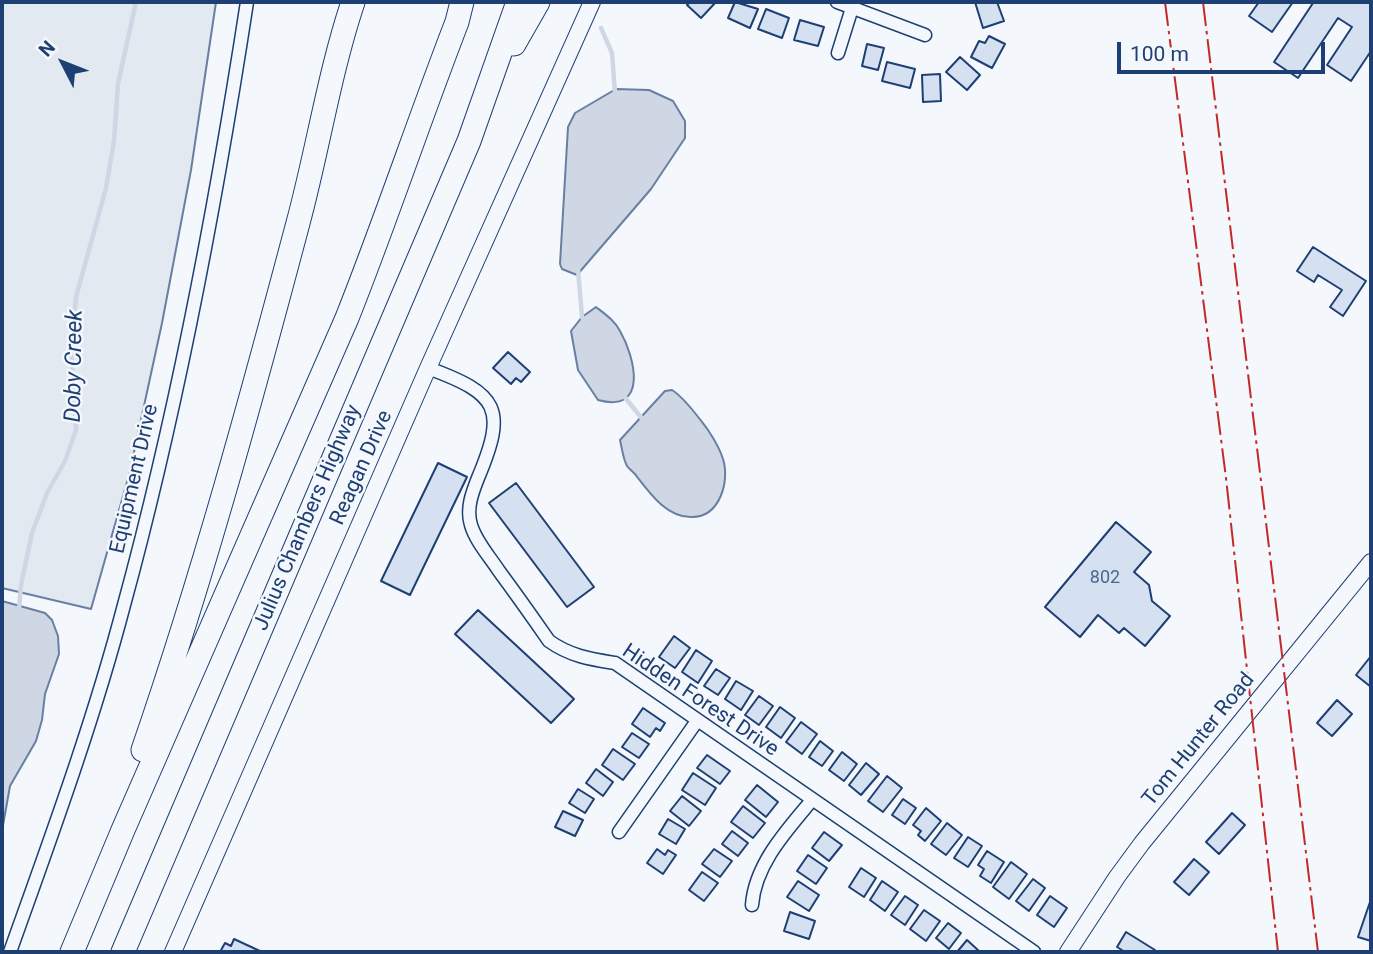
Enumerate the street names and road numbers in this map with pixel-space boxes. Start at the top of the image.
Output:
street label: Julius Chambers Highway [249,401,367,635]
street label: Equipment Drive [106,402,164,556]
street label: Reagan Drive [326,407,398,529]
street label: Hidden Forest Drive [617,639,783,763]
street label: Tom Hunter Road [1138,668,1260,812]

